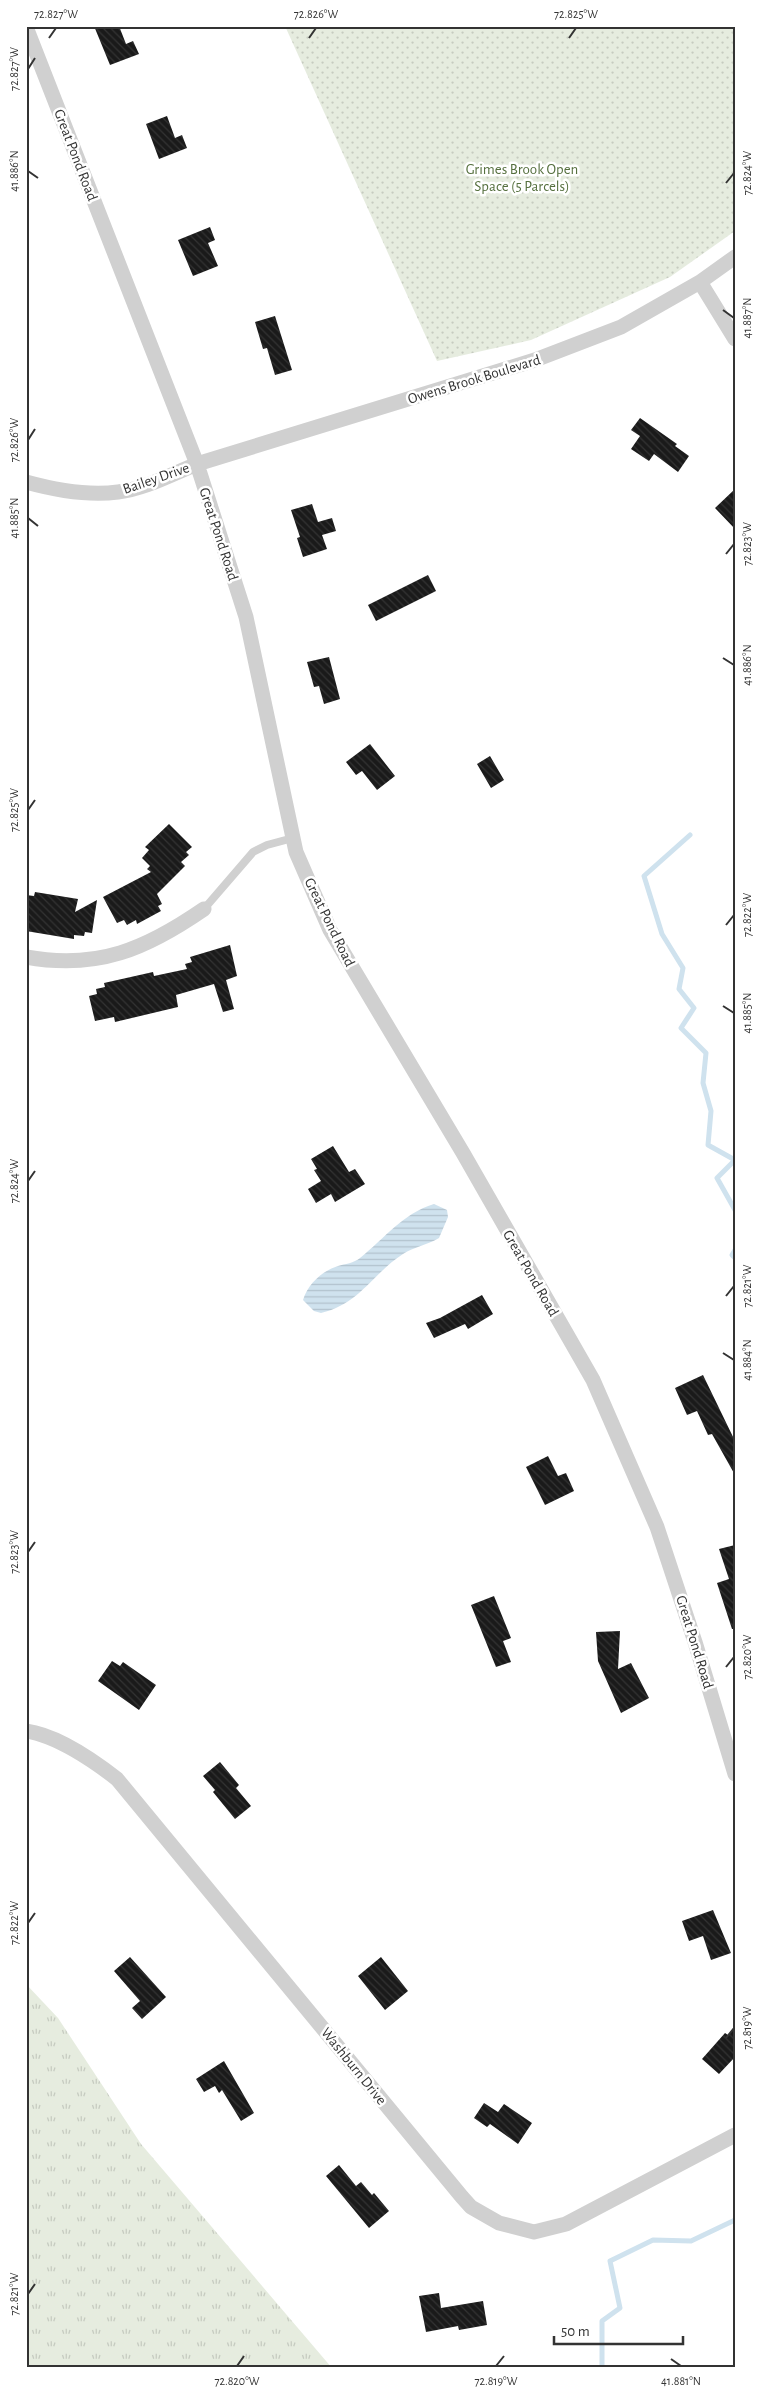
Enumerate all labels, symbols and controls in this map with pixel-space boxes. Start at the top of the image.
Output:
text: 72.827°W [34,8,78,20]
text: 72.826°W [294,8,338,20]
text: 72.825°W [554,8,598,20]
text: 72.827°W [8,47,20,91]
street label: Great Pond Road [51,107,100,203]
text: 41.886°N [8,150,20,192]
text: 72.824°W [741,150,753,195]
park label: Grimes Brook Open Space (5 Parcels) [466,162,578,194]
text: 41.887°N [741,298,753,338]
street label: Owens Brook Boulevard [406,352,542,407]
text: 72.826°W [8,418,20,462]
street label: Bailey Drive [121,460,191,497]
street label: Great Pond Road [196,486,241,583]
text: 41.885°N [8,498,20,538]
text: 72.823°W [741,522,753,566]
text: 41.886°N [741,644,753,686]
text: 72.825°W [8,788,20,832]
street label: Great Pond Road [302,875,358,969]
text: 72.822°W [741,893,753,937]
text: 41.885°N [741,993,753,1033]
text: 72.824°W [8,1158,20,1203]
street label: Great Pond Road [500,1228,561,1319]
text: 72.821°W [741,1264,753,1307]
text: 41.884°N [741,1339,753,1381]
text: 72.823°W [8,1530,20,1574]
street label: Great Pond Road [673,1594,716,1691]
text: 72.820°W [741,1634,753,1680]
text: 72.822°W [8,1901,20,1945]
text: 72.819°W [741,2006,753,2050]
street label: Washburn Drive [318,2025,389,2108]
text: 72.821°W [8,2272,20,2315]
scale bar [554,2314,682,2346]
text: 50 m [561,2324,590,2339]
text: 72.820°W [214,2375,260,2387]
text: 72.819°W [474,2375,518,2387]
text: 41.881°N [661,2375,701,2387]

